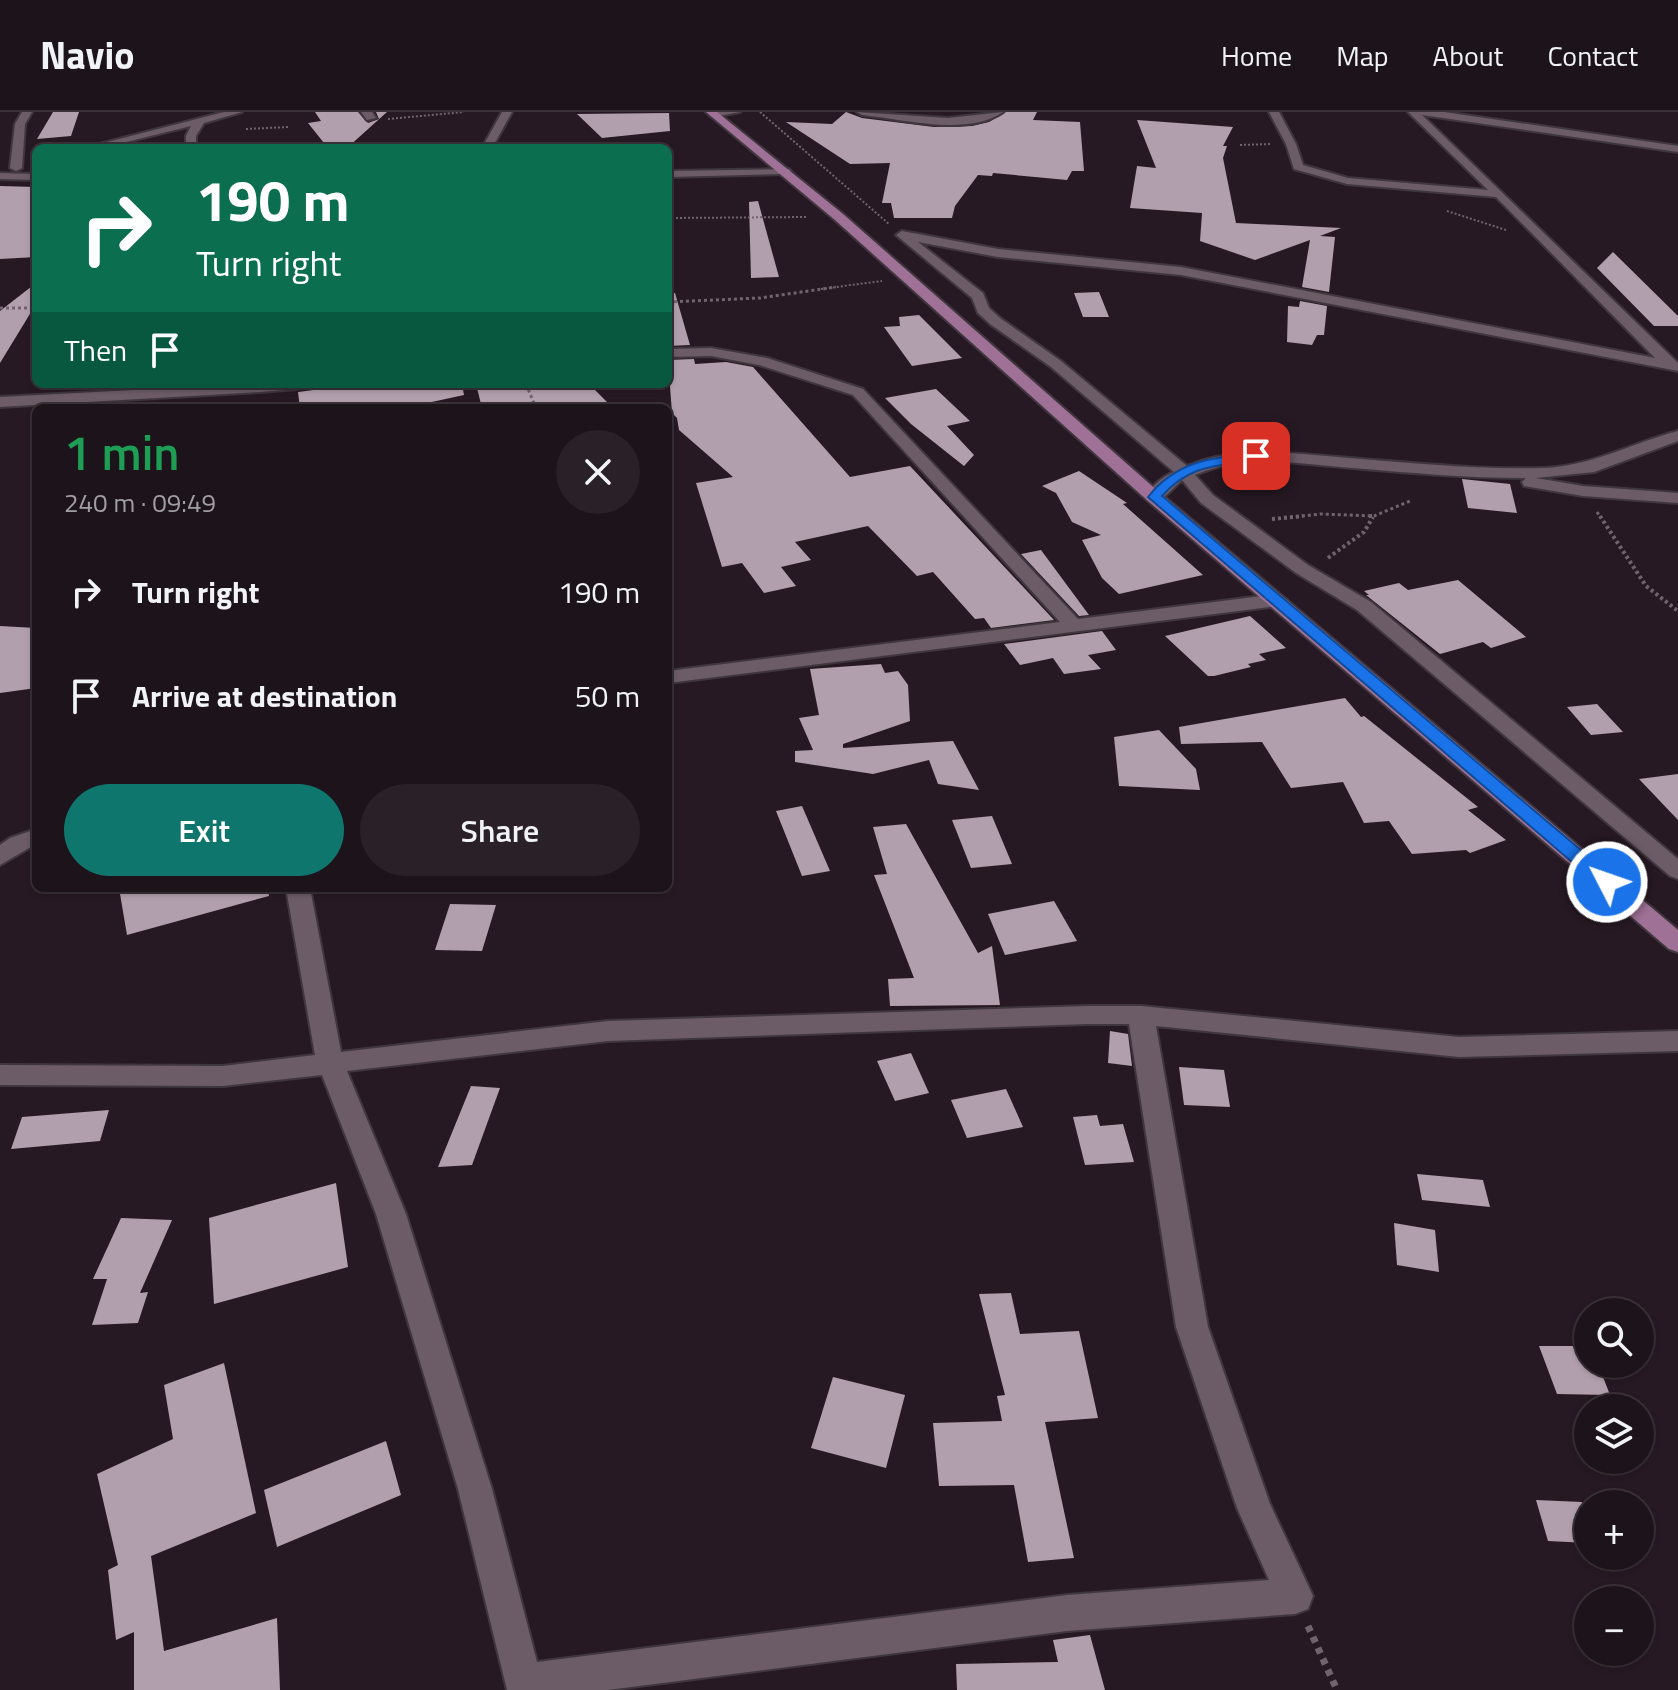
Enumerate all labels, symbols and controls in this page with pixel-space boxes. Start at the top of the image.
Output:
text: Navio [40,26,134,84]
text: Home [1221,34,1292,77]
text: Map [1336,34,1389,77]
text: About [1433,34,1503,77]
text: Contact [1547,34,1638,77]
text: 190 m [196,158,349,243]
icon: right [64,176,168,280]
text: Turn right [196,235,341,290]
text: Then [64,327,127,373]
icon: arrive [143,328,187,372]
text: 1 min [64,416,179,489]
pin [1222,422,1290,490]
button: close [556,430,640,514]
icon: arrive [1234,434,1278,478]
text: 240 m · 09:49 [64,483,216,522]
text: Turn right [132,569,260,615]
text: 190 m [558,569,640,615]
icon: right [64,570,108,614]
text: Arrive at destination [132,673,397,719]
text: 50 m [575,673,640,719]
icon: arrive [64,674,108,718]
button: Exit [64,784,344,876]
button: Share [360,784,640,876]
position arrow [1565,840,1649,924]
map controls [1574,1298,1654,1666]
button: search [1574,1298,1654,1378]
button: layers [1574,1394,1654,1474]
button: + [1574,1490,1654,1570]
button: − [1574,1586,1654,1666]

